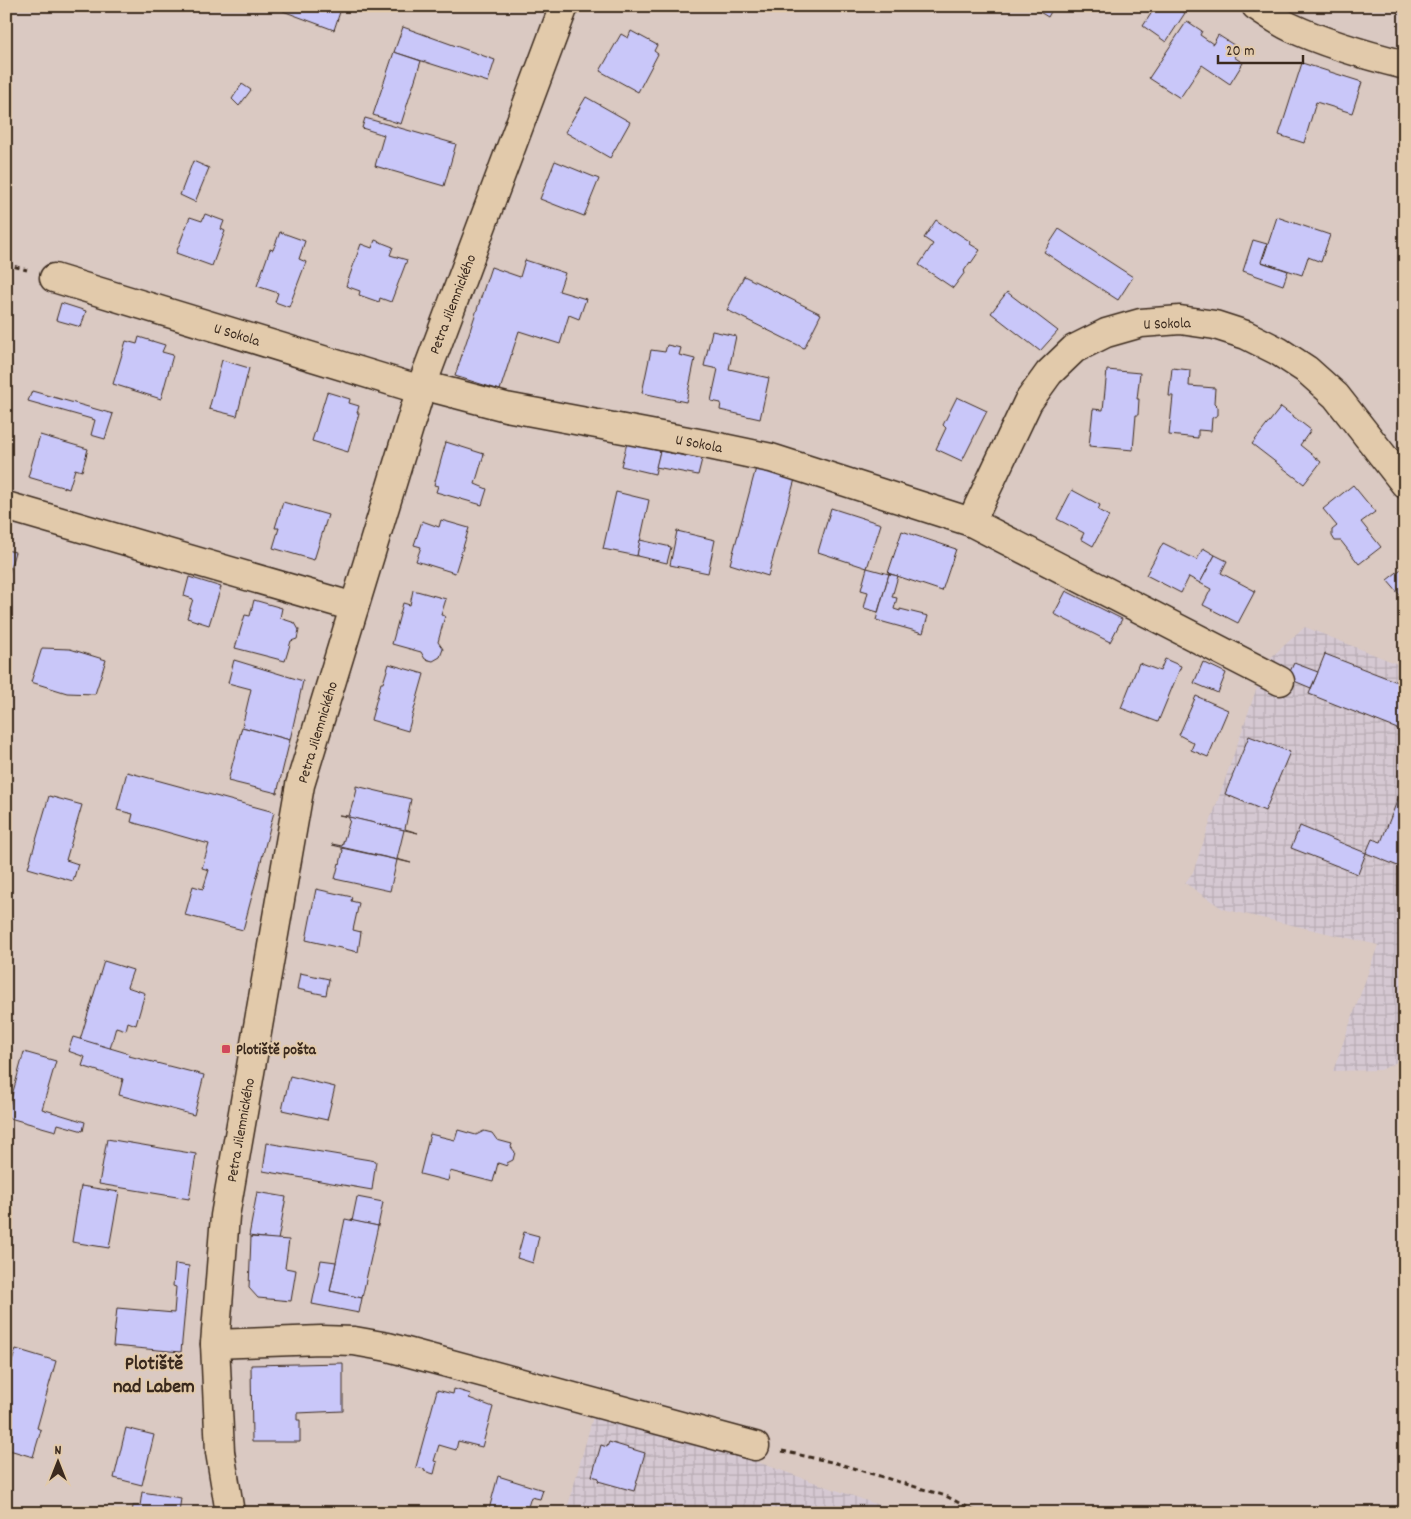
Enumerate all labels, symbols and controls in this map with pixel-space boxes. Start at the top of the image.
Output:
scale bar [1218,32,1304,64]
text: 20 m [1226,41,1254,63]
street label: Petra Jilemnického [425,251,483,358]
street label: U Sokola [1143,313,1192,337]
street label: U Sokola [211,318,263,354]
street label: U Sokola [673,430,725,460]
street label: Petra Jilemnického [293,679,345,786]
place label: Plotiště pošta [236,1040,317,1062]
marker: Plotiště pošta [220,1043,232,1055]
street label: Petra Jilemnického [222,1076,262,1184]
district label: Plotiště nad Labem [113,1351,195,1402]
north arrow [32,1436,82,1486]
text: N [55,1441,62,1461]

